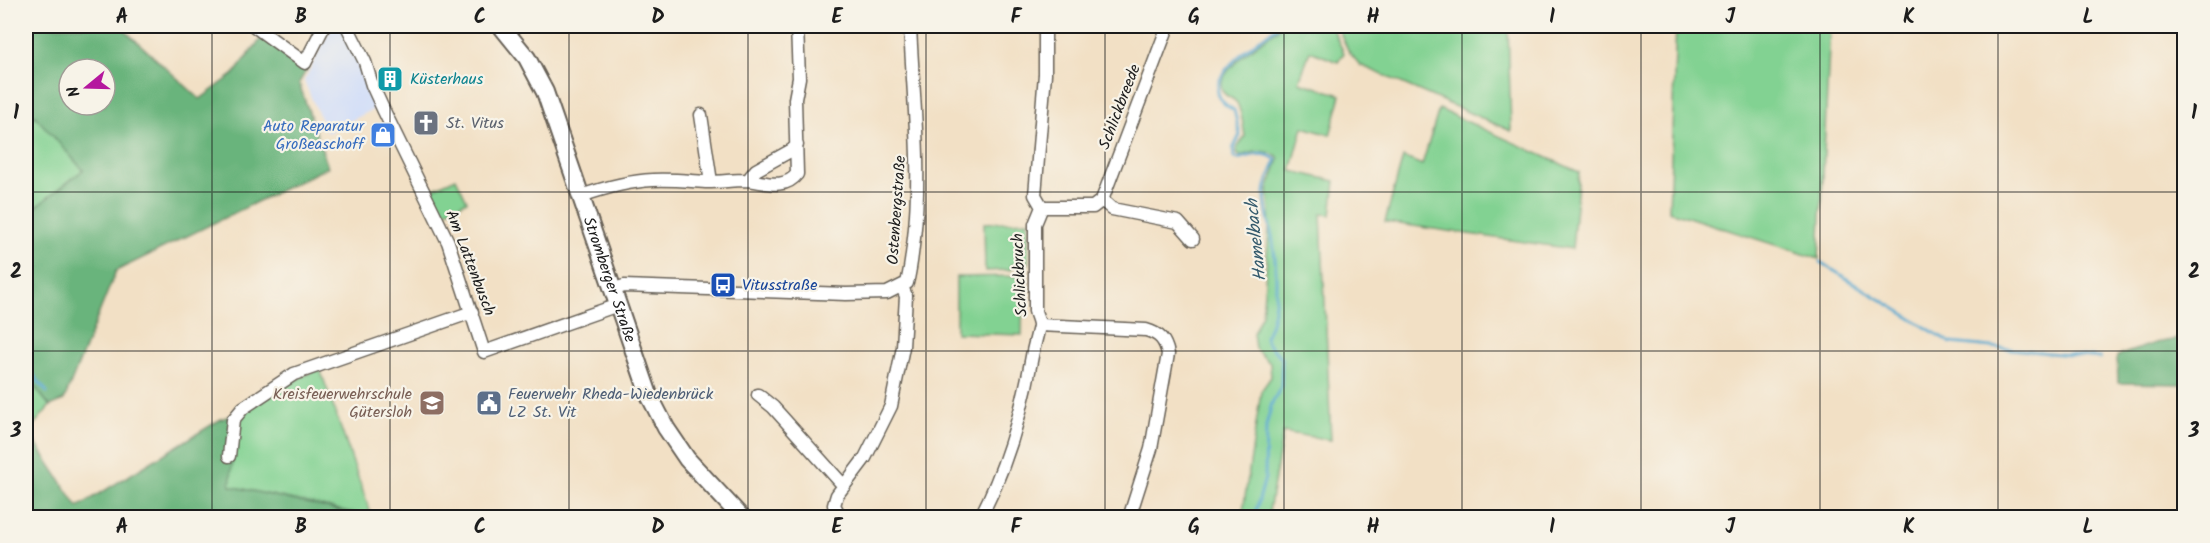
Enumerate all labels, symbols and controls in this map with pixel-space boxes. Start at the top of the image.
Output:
text: A [116,2,128,34]
text: B [295,2,307,34]
text: C [474,2,486,34]
text: D [651,2,665,34]
text: E [831,2,843,34]
text: F [1011,2,1023,34]
text: G [1188,2,1200,34]
text: H [1366,2,1380,34]
text: I [1549,2,1555,34]
text: J [1725,2,1736,34]
text: K [1903,2,1915,34]
text: L [2083,2,2093,34]
north arrow [57,57,117,117]
street label: Schlickbreede [1092,61,1148,153]
building icon: Küsterhaus [375,64,405,94]
place label: Küsterhaus [410,67,483,92]
text: N [61,83,88,100]
text: 1 [13,98,19,130]
text: 1 [2191,98,2197,130]
church icon: St. Vitus [411,108,441,138]
place label: St. Vitus [446,111,504,136]
place label: Auto Reparatur Großeaschoff [263,114,366,157]
shop icon: Auto Reparatur Großeaschoff [368,120,398,150]
street label: Ostenbergstraße [881,155,913,265]
water label: Hamelbach [1238,196,1276,283]
street label: Am Lattenbusch [438,206,502,320]
street label: Stromberger Straße [576,213,643,346]
street label: Schlickbruch [1005,233,1035,317]
text: 2 [10,257,22,289]
text: 2 [2188,257,2200,289]
bus stop icon: Vitusstraße [708,270,738,300]
place label: Vitusstraße [742,273,817,298]
place label: Kreisfeuerwehrschule Gütersloh [273,382,412,425]
place label: Feuerwehr Rheda-Wiedenbrück LZ St. Vit [508,382,714,425]
school or university icon: Kreisfeuerwehrschule Gütersloh [417,388,447,418]
public building icon: Feuerwehr Rheda-Wiedenbrück LZ St. Vit [474,388,504,418]
text: 3 [10,416,22,448]
text: 3 [2188,416,2200,448]
text: A [116,512,128,543]
text: B [295,512,307,543]
text: C [474,512,486,543]
text: D [651,512,665,543]
text: E [831,512,843,543]
text: F [1011,512,1023,543]
text: G [1188,512,1200,543]
text: H [1366,512,1380,543]
text: I [1549,512,1555,543]
text: J [1725,512,1736,543]
text: K [1903,512,1915,543]
text: L [2083,512,2093,543]

